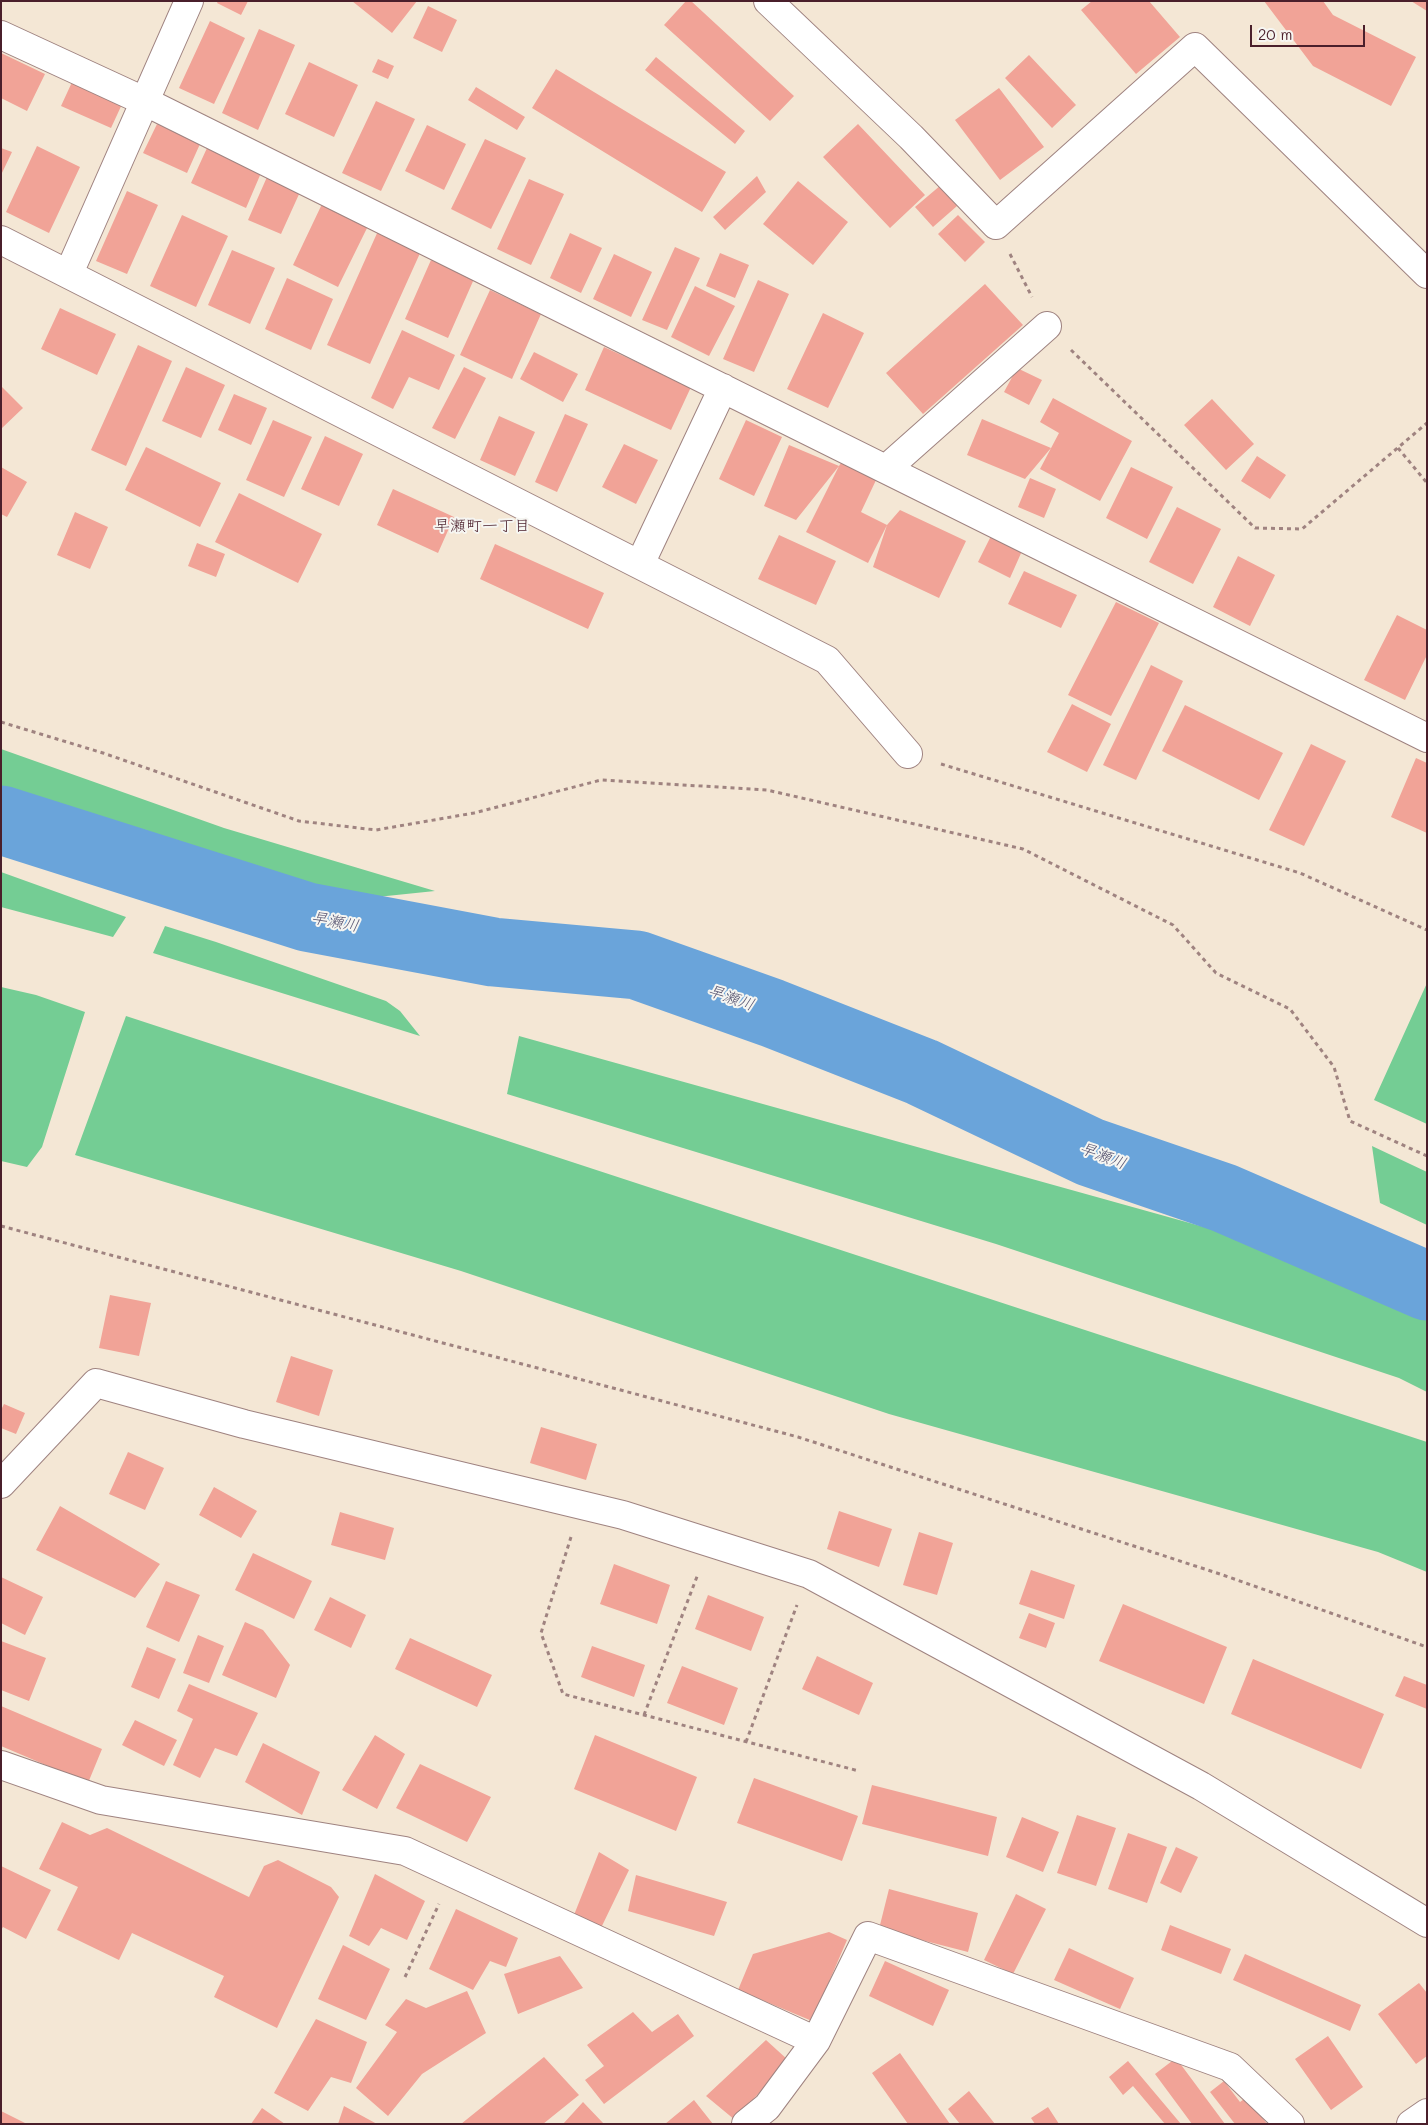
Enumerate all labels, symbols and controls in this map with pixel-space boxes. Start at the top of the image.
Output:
scale bar [1253,15,1368,47]
text: 20 m [1258,24,1292,44]
district label: 早瀬町一丁目 [434,516,530,536]
water label: 早瀬川 [310,908,360,936]
water label: 早瀬川 [705,981,757,1015]
water label: 早瀬川 [1077,1138,1129,1174]

